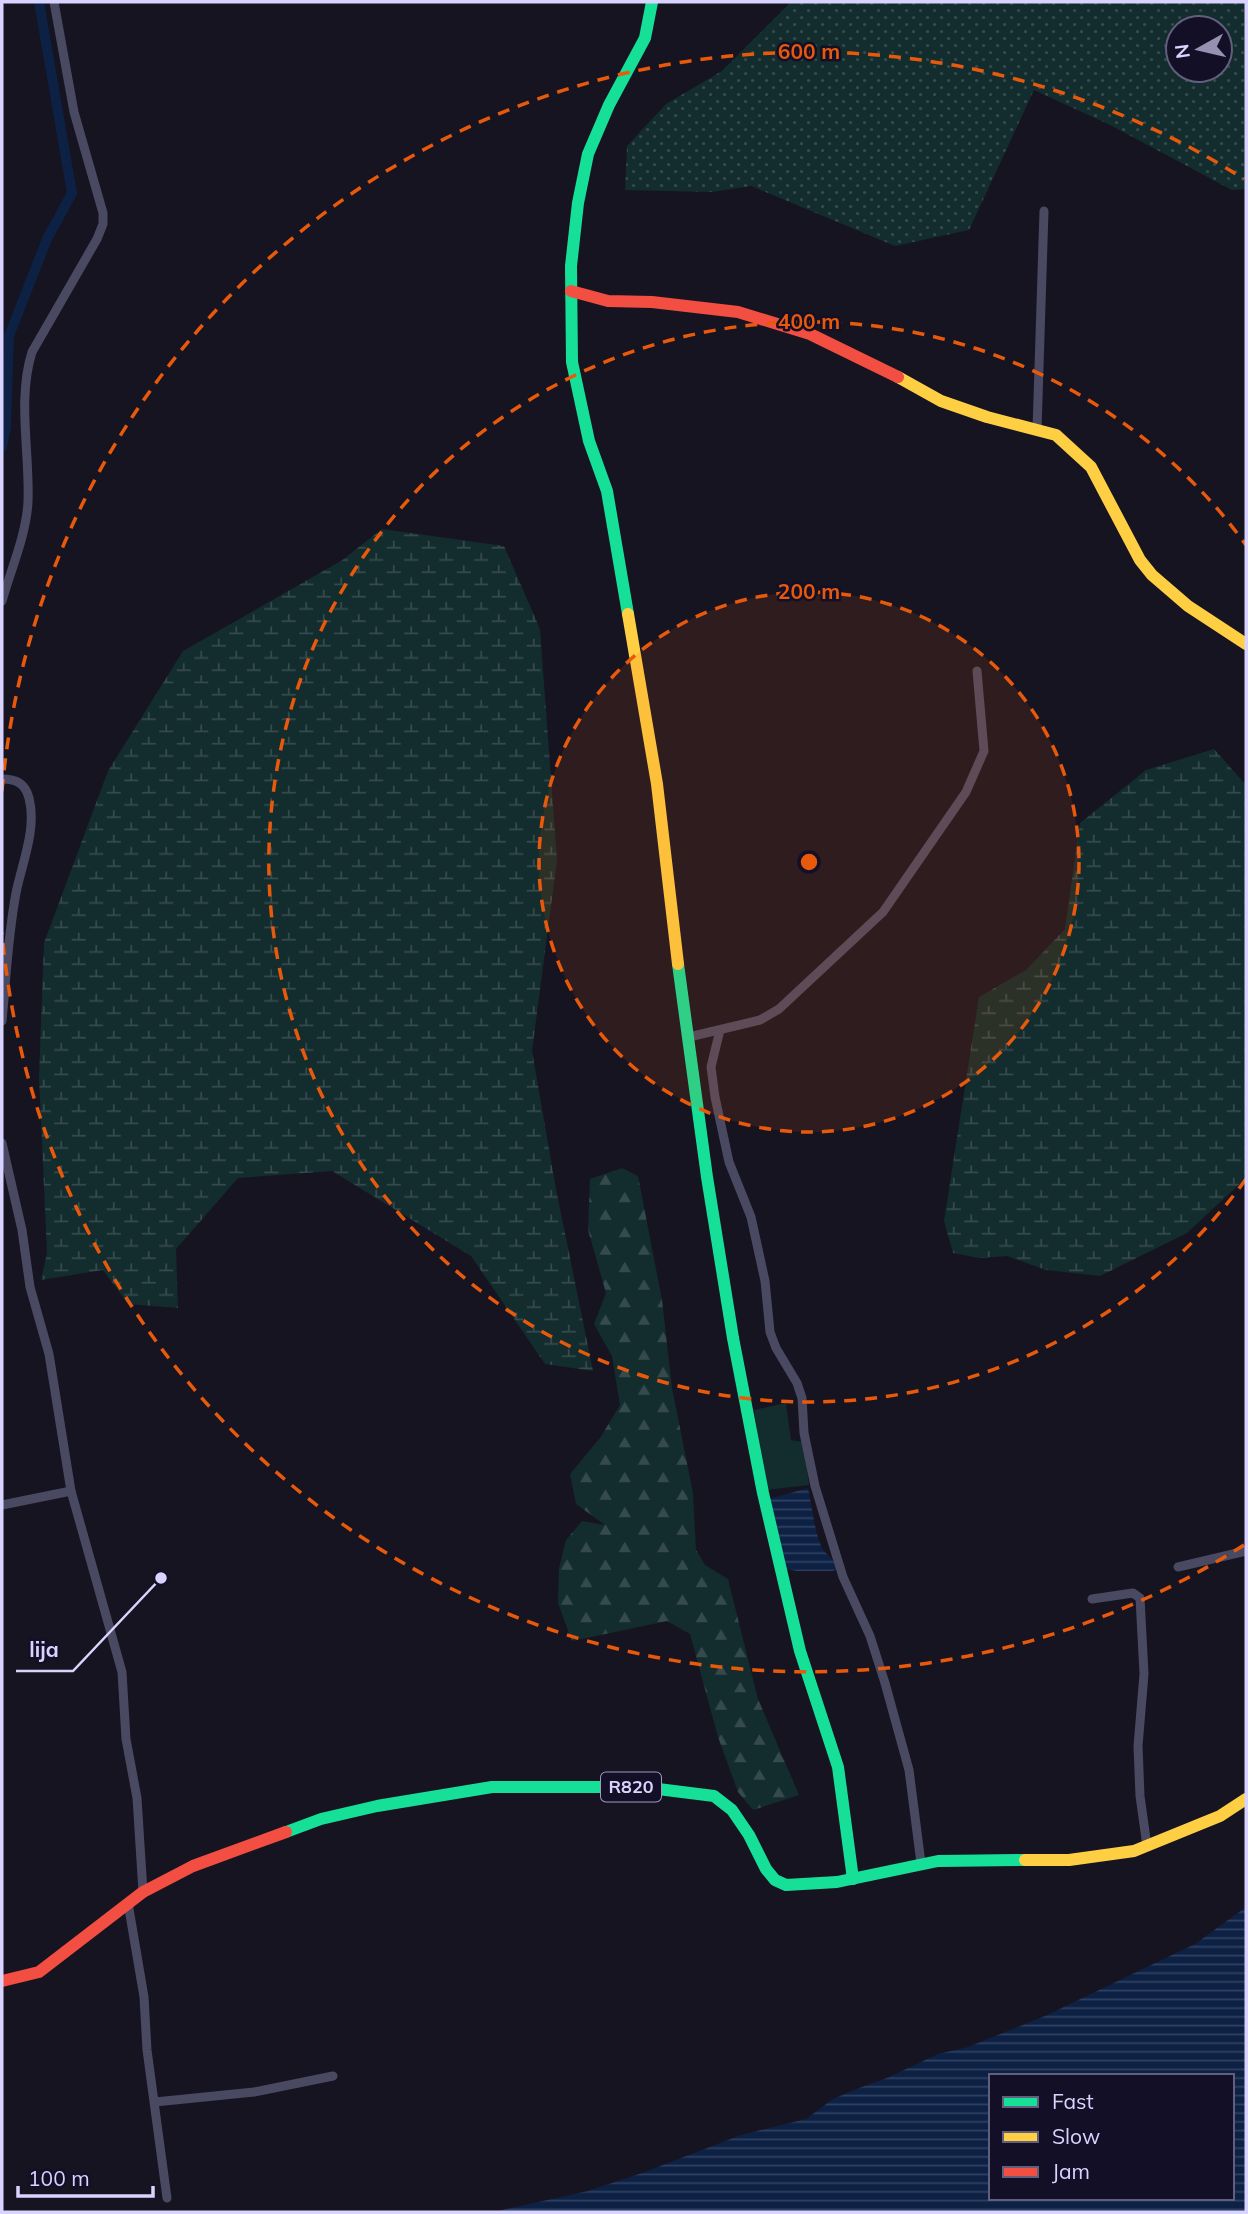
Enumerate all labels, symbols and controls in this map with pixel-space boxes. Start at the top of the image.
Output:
north arrow [1164,14,1234,84]
text: 600 m [778,38,840,64]
text: N [1169,43,1195,60]
text: 400 m [778,308,840,334]
text: 200 m [778,578,840,604]
centre of rings [797,850,821,874]
callout: lija [16,1629,73,1671]
text: lija [29,1636,59,1662]
road number: R820 [601,1772,661,1801]
legend [989,2074,1234,2200]
text: Fast [1052,2088,1094,2114]
text: Slow [1052,2123,1100,2149]
scale bar [18,2154,152,2198]
text: Jam [1052,2158,1090,2184]
text: 100 m [28,2165,90,2191]

